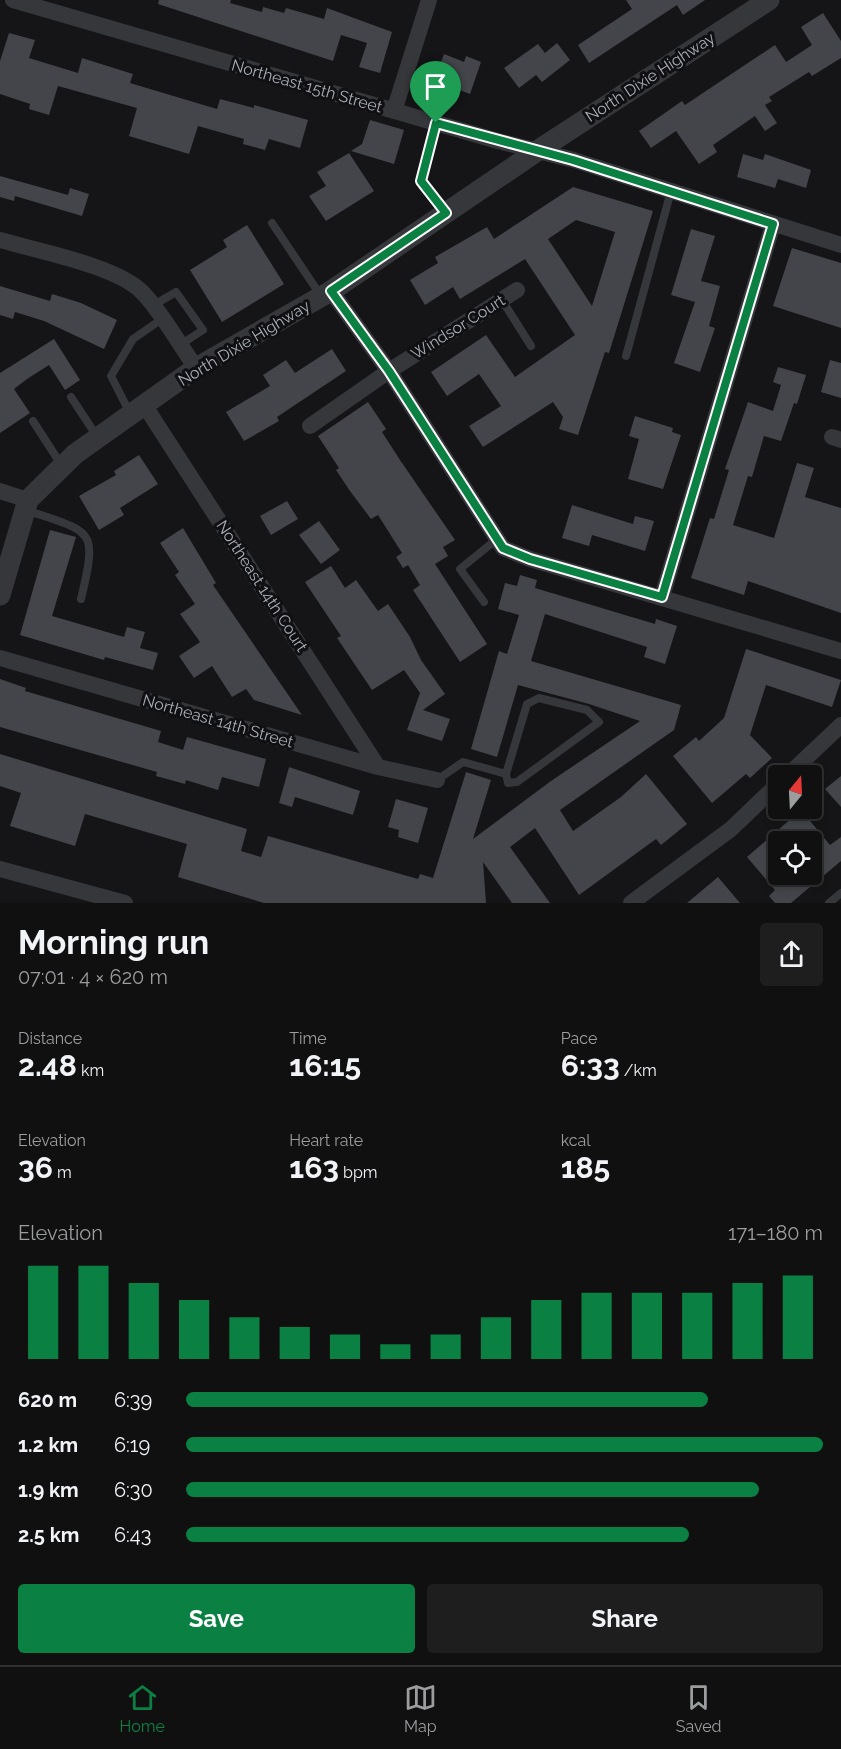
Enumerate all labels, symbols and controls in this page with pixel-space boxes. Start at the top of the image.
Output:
street label: North Dixie Highway [582,28,718,126]
street label: Northeast 15th Street [229,55,385,117]
pin [410,61,461,123]
icon: arrive [419,70,452,103]
street label: Windsor Court [408,290,509,363]
street label: North Dixie Highway [175,296,314,390]
street label: Northeast 14th Court [212,517,312,656]
street label: Northeast 14th Street [140,690,296,752]
north arrow [768,765,822,819]
map controls [768,765,822,885]
button: locate [768,831,822,885]
text: Morning run [18,923,209,962]
button: share [760,923,823,986]
text: 07:01 · 4 × 620 m [18,965,168,989]
text: Distance [18,1029,82,1048]
text: Time [289,1029,327,1048]
text: Pace [561,1029,597,1048]
text: 2.48 [18,1048,77,1083]
text: 16:15 [289,1048,361,1083]
text: 6:33 [561,1048,620,1083]
text: km [77,1061,104,1080]
text: /km [620,1061,657,1080]
text: Elevation [18,1131,86,1150]
text: Heart rate [289,1131,363,1150]
text: kcal [561,1131,591,1150]
text: 36 [18,1150,53,1185]
text: 163 [289,1150,339,1185]
text: 185 [561,1150,610,1185]
text: m [53,1163,72,1182]
text: bpm [339,1163,377,1182]
text: Elevation [18,1221,103,1245]
text: 171–180 m [728,1221,823,1245]
text: 620 m [18,1388,77,1412]
text: 6:39 [114,1388,152,1412]
text: 1.2 km [18,1433,78,1457]
text: 6:19 [114,1433,150,1457]
text: 1.9 km [18,1478,79,1502]
text: 6:30 [114,1478,153,1502]
text: 2.5 km [18,1523,79,1547]
text: 6:43 [114,1523,151,1547]
button: Save [18,1584,415,1653]
button: Share [427,1584,823,1653]
tab: Home [119,1681,165,1736]
tab: Map [404,1681,437,1736]
tab: Saved [676,1681,721,1736]

